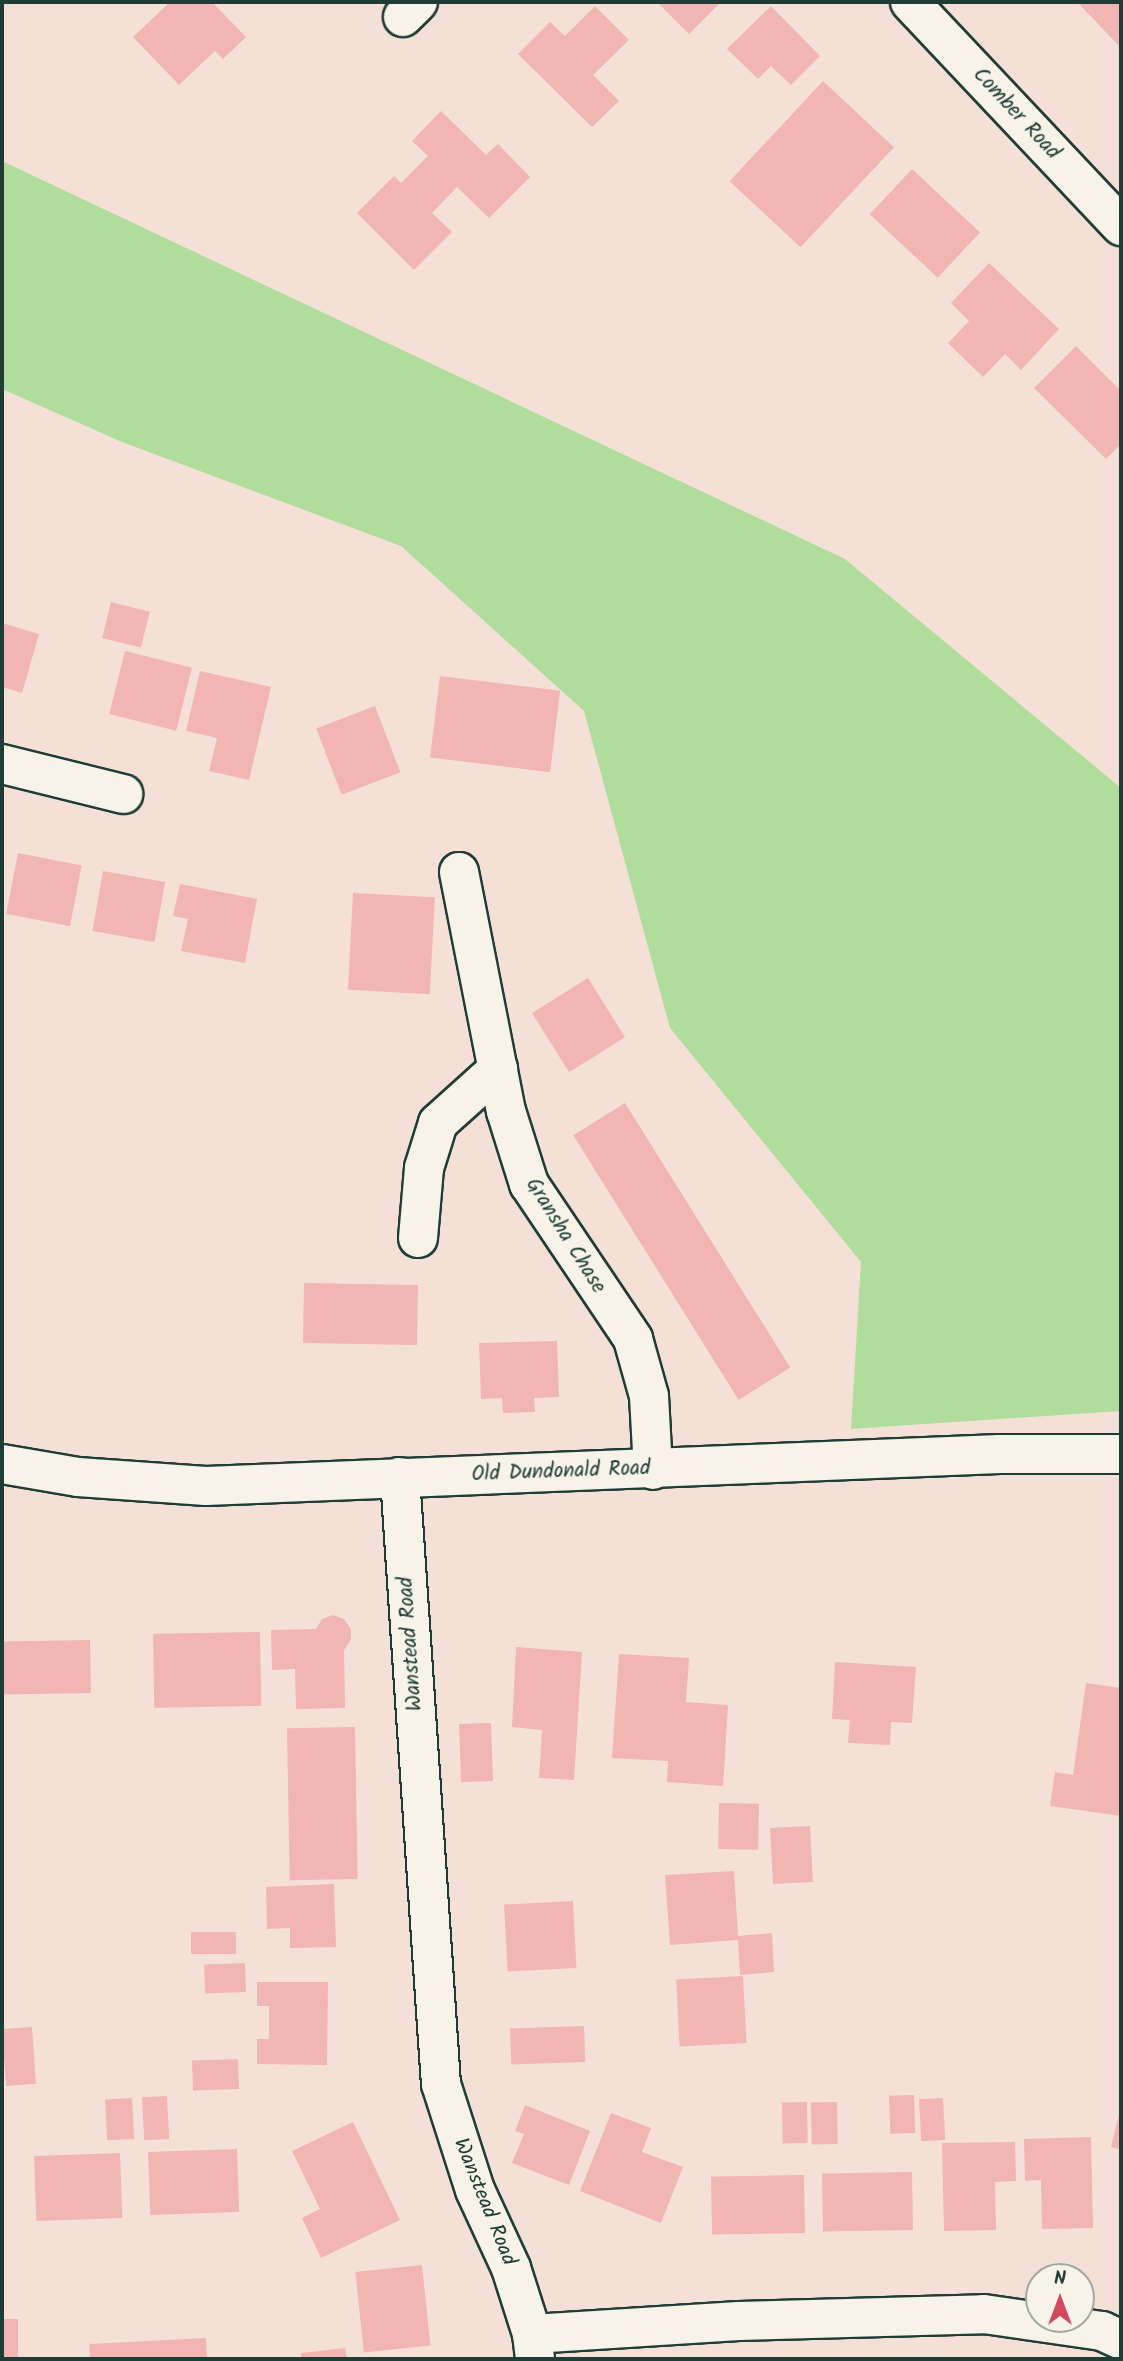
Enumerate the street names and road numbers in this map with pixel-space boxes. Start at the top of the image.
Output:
street label: Comber Road [967,63,1065,165]
street label: Gransha Chase [520,1174,610,1298]
street label: Old Dundonald Road [471,1456,651,1488]
street label: Wanstead Road [394,1576,428,1712]
street label: Wanstead Road [447,2135,521,2269]

